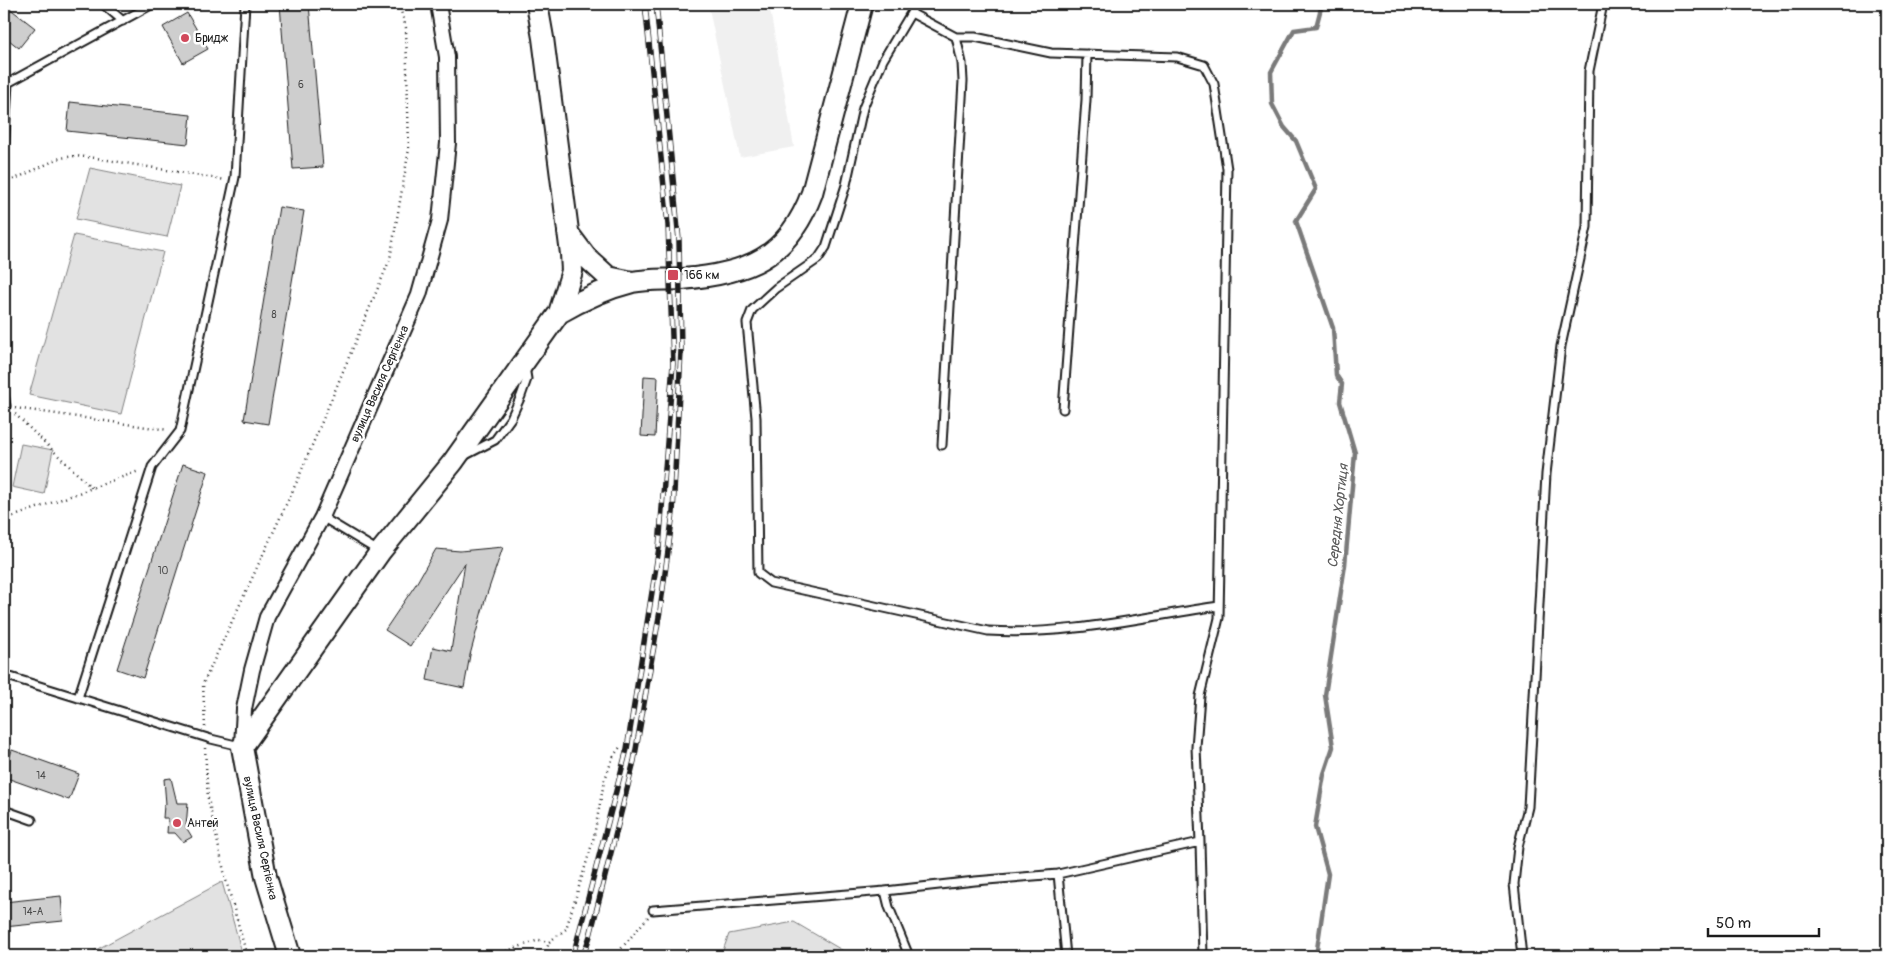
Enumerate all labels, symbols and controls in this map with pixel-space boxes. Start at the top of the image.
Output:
place label: Бридж [195,31,228,46]
marker: Бридж [179,32,191,44]
house number: 6 [298,79,304,91]
marker: 166 км [666,268,680,282]
place label: 166 км [684,268,719,283]
house number: 8 [271,309,277,321]
street label: вулиця Василя Сергієнка [347,323,413,445]
water label: Середня Хортиця [1324,462,1352,569]
house number: 10 [158,565,169,577]
house number: 14 [36,770,46,782]
street label: вулиця Василя Сергієнка [240,775,281,902]
place label: Антей [187,816,219,831]
marker: Антей [171,817,183,829]
scale bar [1708,905,1820,937]
house number: 14-А [23,906,44,918]
text: 50 m [1716,914,1751,933]

